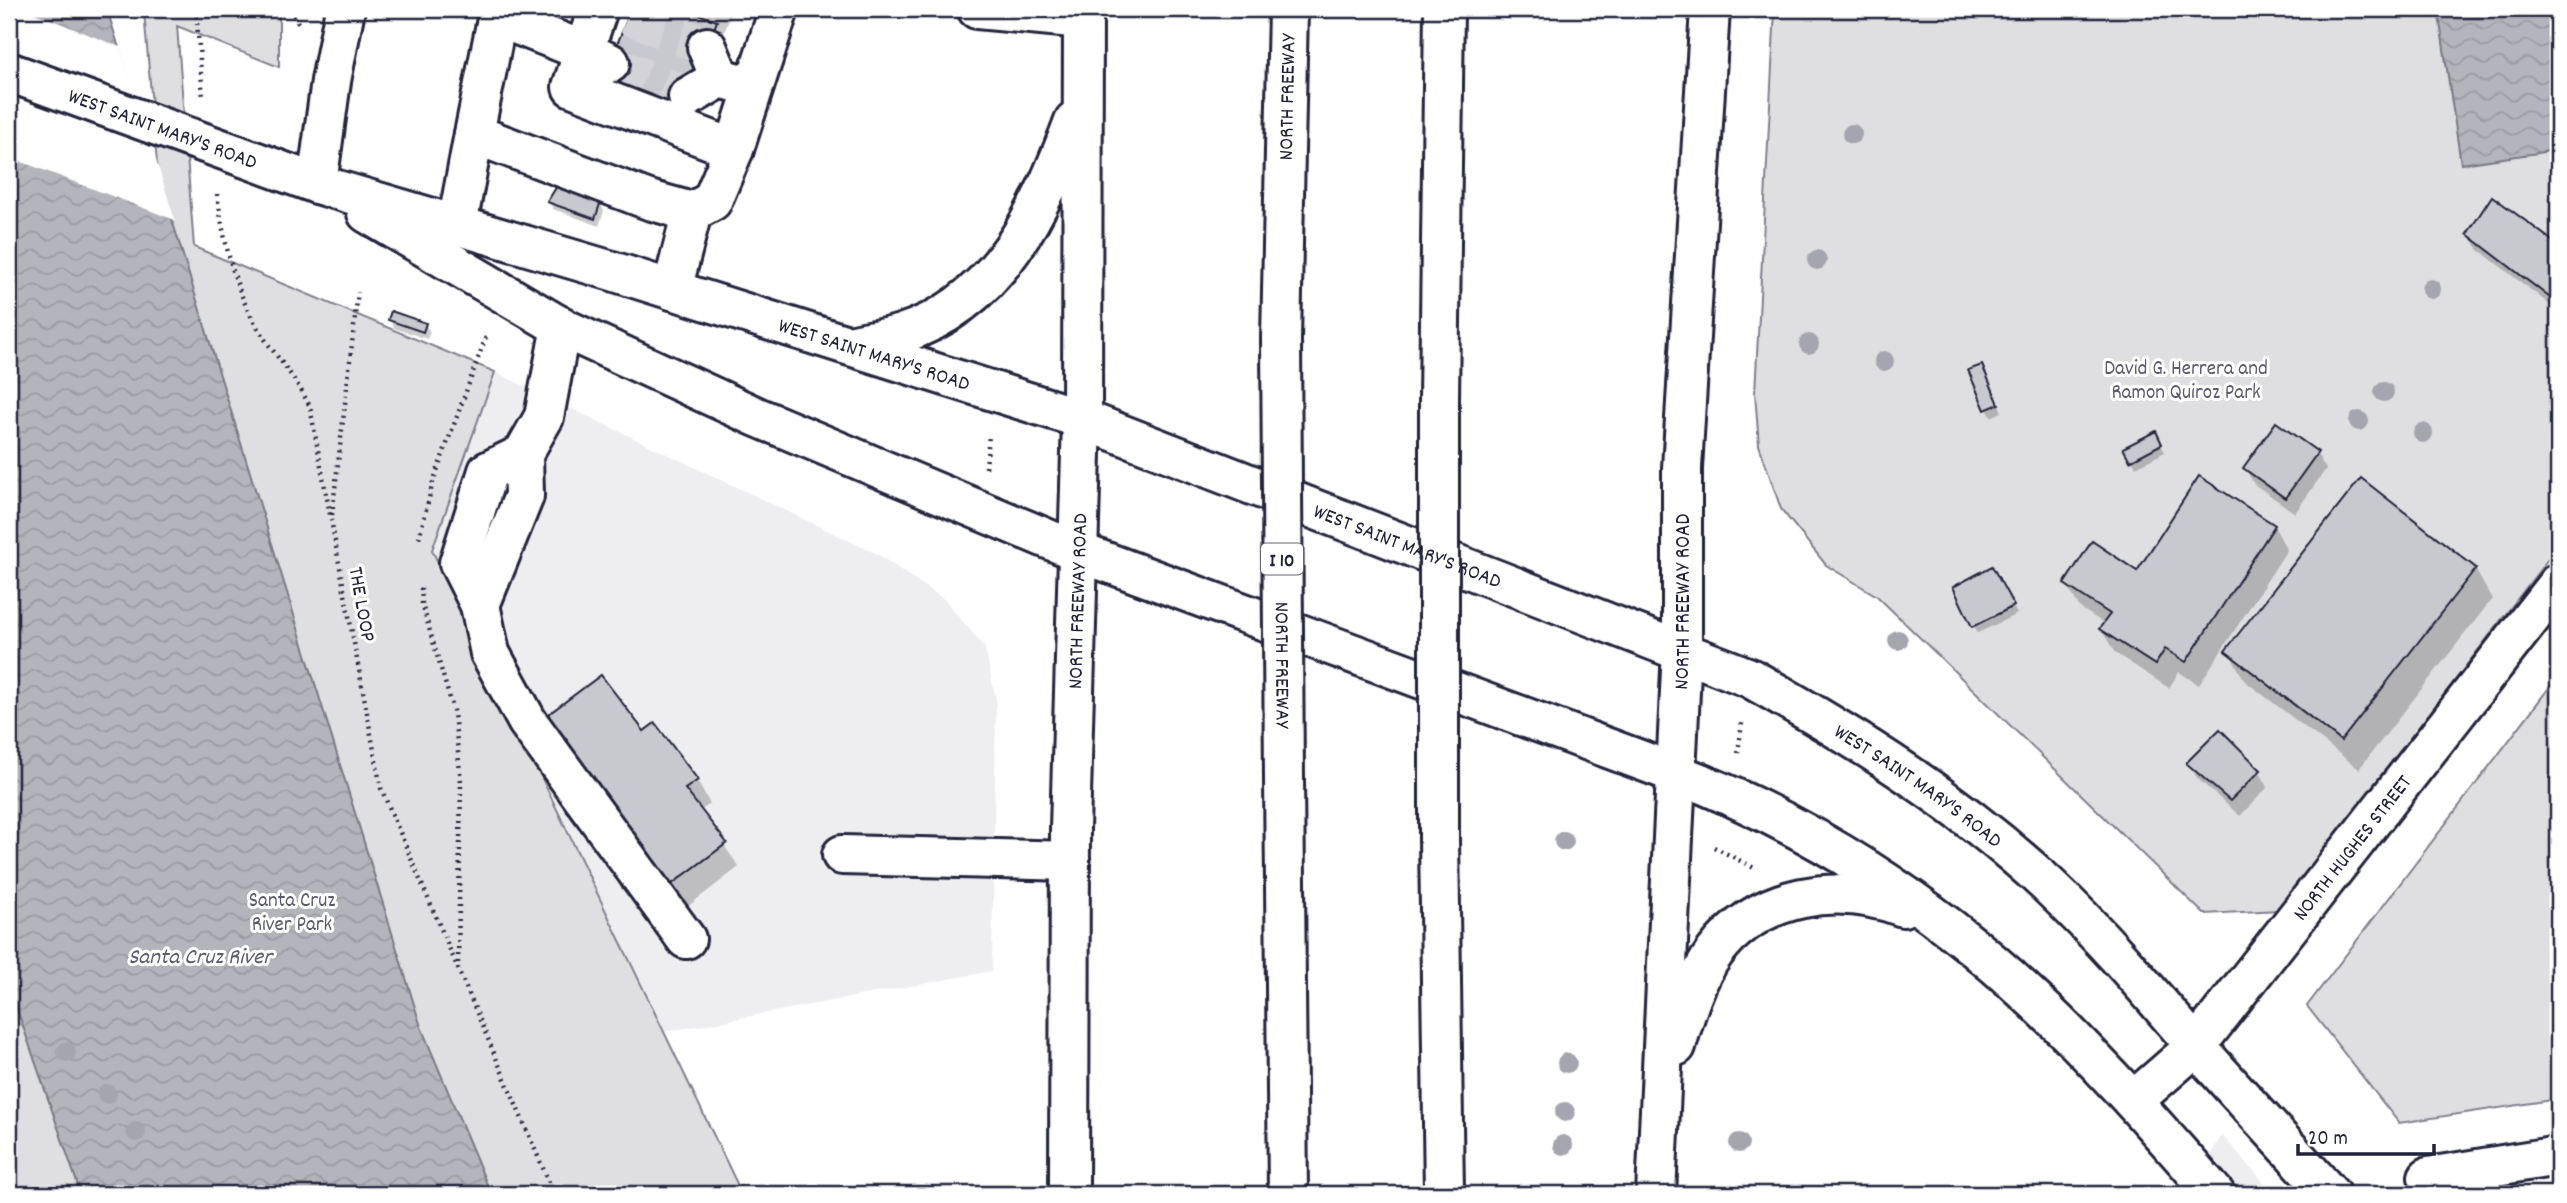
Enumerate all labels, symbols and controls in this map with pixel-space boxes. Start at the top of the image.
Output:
street label: NORTH FREEWAY [1273,32,1305,161]
street label: WEST SAINT MARY'S ROAD [63,83,261,179]
street label: WEST SAINT MARY'S ROAD [774,312,973,401]
park label: David G. Herrera and Ramon Quiroz Park [2104,355,2268,409]
street label: WEST SAINT MARY'S ROAD [1308,498,1505,598]
street label: NORTH FREEWAY ROAD [1062,513,1097,690]
street label: NORTH FREEWAY ROAD [1668,513,1700,690]
road number: I 10 [1261,544,1303,574]
street label: THE LOOP [339,565,381,644]
street label: NORTH FREEWAY [1265,602,1296,730]
street label: WEST SAINT MARY'S ROAD [1827,718,2008,857]
street label: NORTH HUGHES STREET [2287,769,2421,928]
park label: Santa Cruz River Park [249,887,335,941]
water label: Santa Cruz River [128,942,274,975]
scale bar [2298,1112,2434,1156]
text: 20 m [2308,1125,2348,1155]

